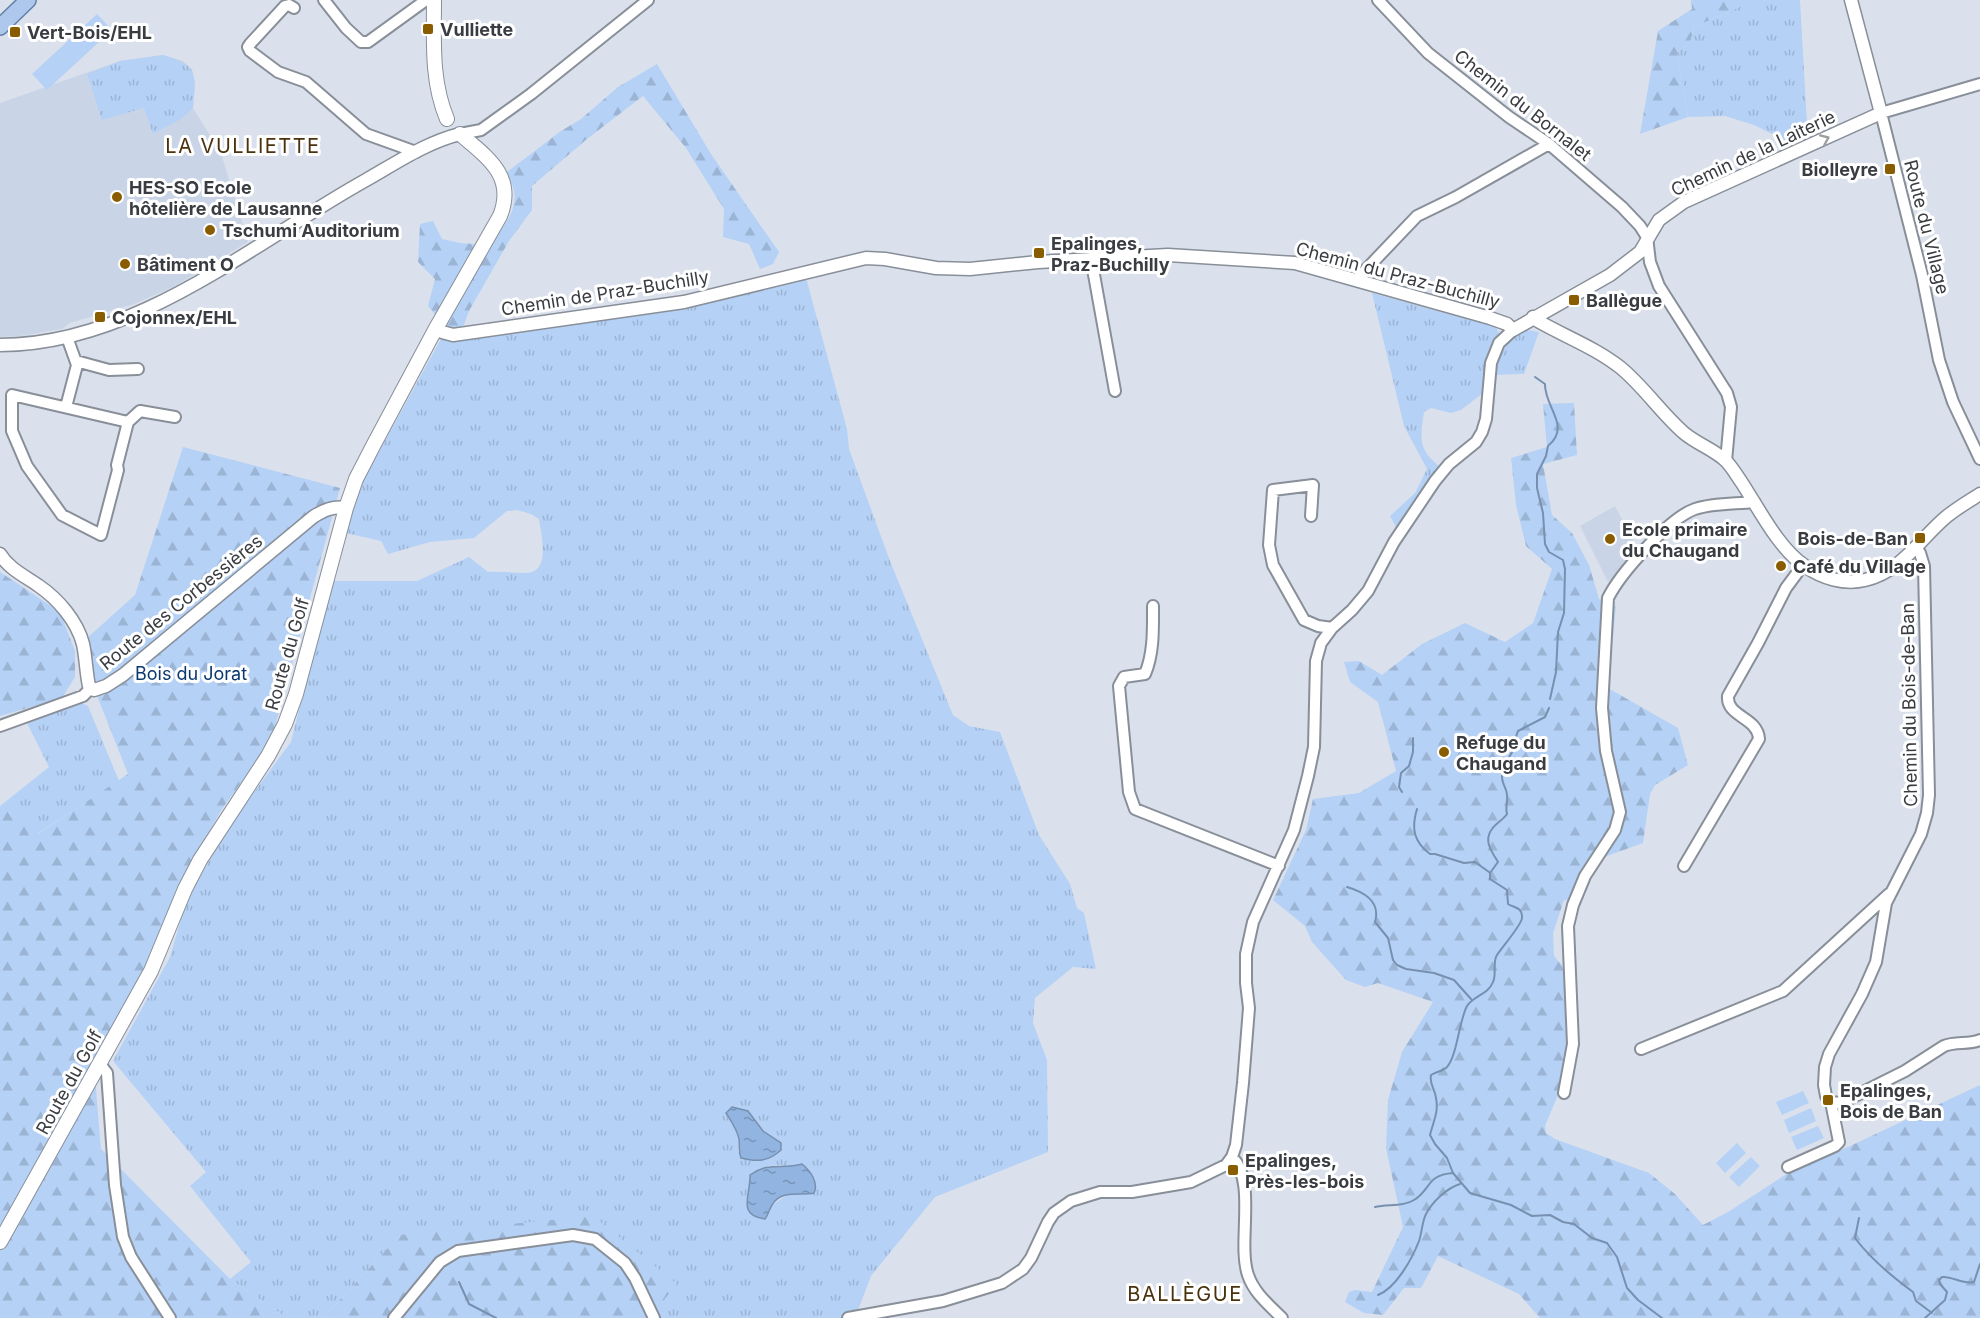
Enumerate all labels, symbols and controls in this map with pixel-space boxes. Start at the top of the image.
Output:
place label: Vulliette [440,19,513,40]
place label: Vert-Bois/EHL [27,22,152,43]
marker: Vulliette [421,22,435,36]
marker: Vert-Bois/EHL [8,25,22,39]
street label: Chemin du Bornalet [1450,45,1596,165]
street label: Chemin de la Laiterie [1667,106,1839,200]
district label: LA VULLIETTE [165,134,321,158]
one-way arrow [1818,134,1829,146]
street label: Route du Village [1900,158,1954,296]
place label: Biolleyre [1802,159,1878,180]
marker: Biolleyre [1883,162,1897,176]
place label: HES-SO Ecole hôtelière de Lausanne [129,177,323,219]
marker: HES-SO Ecole hôtelière de Lausanne [110,190,124,204]
place label: Tschumi Auditorium [222,220,400,241]
marker: Tschumi Auditorium [203,223,217,237]
place label: Epalinges, Praz-Buchilly [1051,233,1170,275]
street label: Chemin du Praz-Buchilly [1294,238,1502,312]
marker: Epalinges, Praz-Buchilly [1032,246,1046,260]
place label: Bâtiment O [137,254,234,275]
marker: Bâtiment O [118,257,132,271]
street label: Chemin de Praz-Buchilly [500,266,710,320]
place label: Ballègue [1586,290,1662,311]
marker: Ballègue [1567,293,1581,307]
place label: Cojonnex/EHL [112,307,237,328]
marker: Cojonnex/EHL [93,310,107,324]
place label: Ecole primaire du Chaugand [1622,519,1748,561]
place label: Bois-de-Ban [1798,528,1908,549]
street label: Route des Corbessières [96,530,266,674]
marker: Bois-de-Ban [1913,531,1927,545]
marker: Ecole primaire du Chaugand [1603,532,1617,546]
place label: Café du Village [1793,556,1926,577]
marker: Café du Village [1774,559,1788,573]
street label: Route du Golf [261,595,313,713]
street label: Chemin du Bois-de-Ban [1897,603,1921,807]
park label: Bois du Jorat [135,663,247,684]
place label: Refuge du Chaugand [1456,732,1547,774]
marker: Refuge du Chaugand [1437,745,1451,759]
street label: Route du Golf [32,1026,106,1138]
place label: Epalinges, Bois de Ban [1840,1080,1942,1122]
marker: Epalinges, Bois de Ban [1821,1093,1835,1107]
place label: Epalinges, Près-les-bois [1245,1150,1364,1192]
marker: Epalinges, Près-les-bois [1226,1163,1240,1177]
district label: BALLÈGUE [1127,1281,1243,1306]

